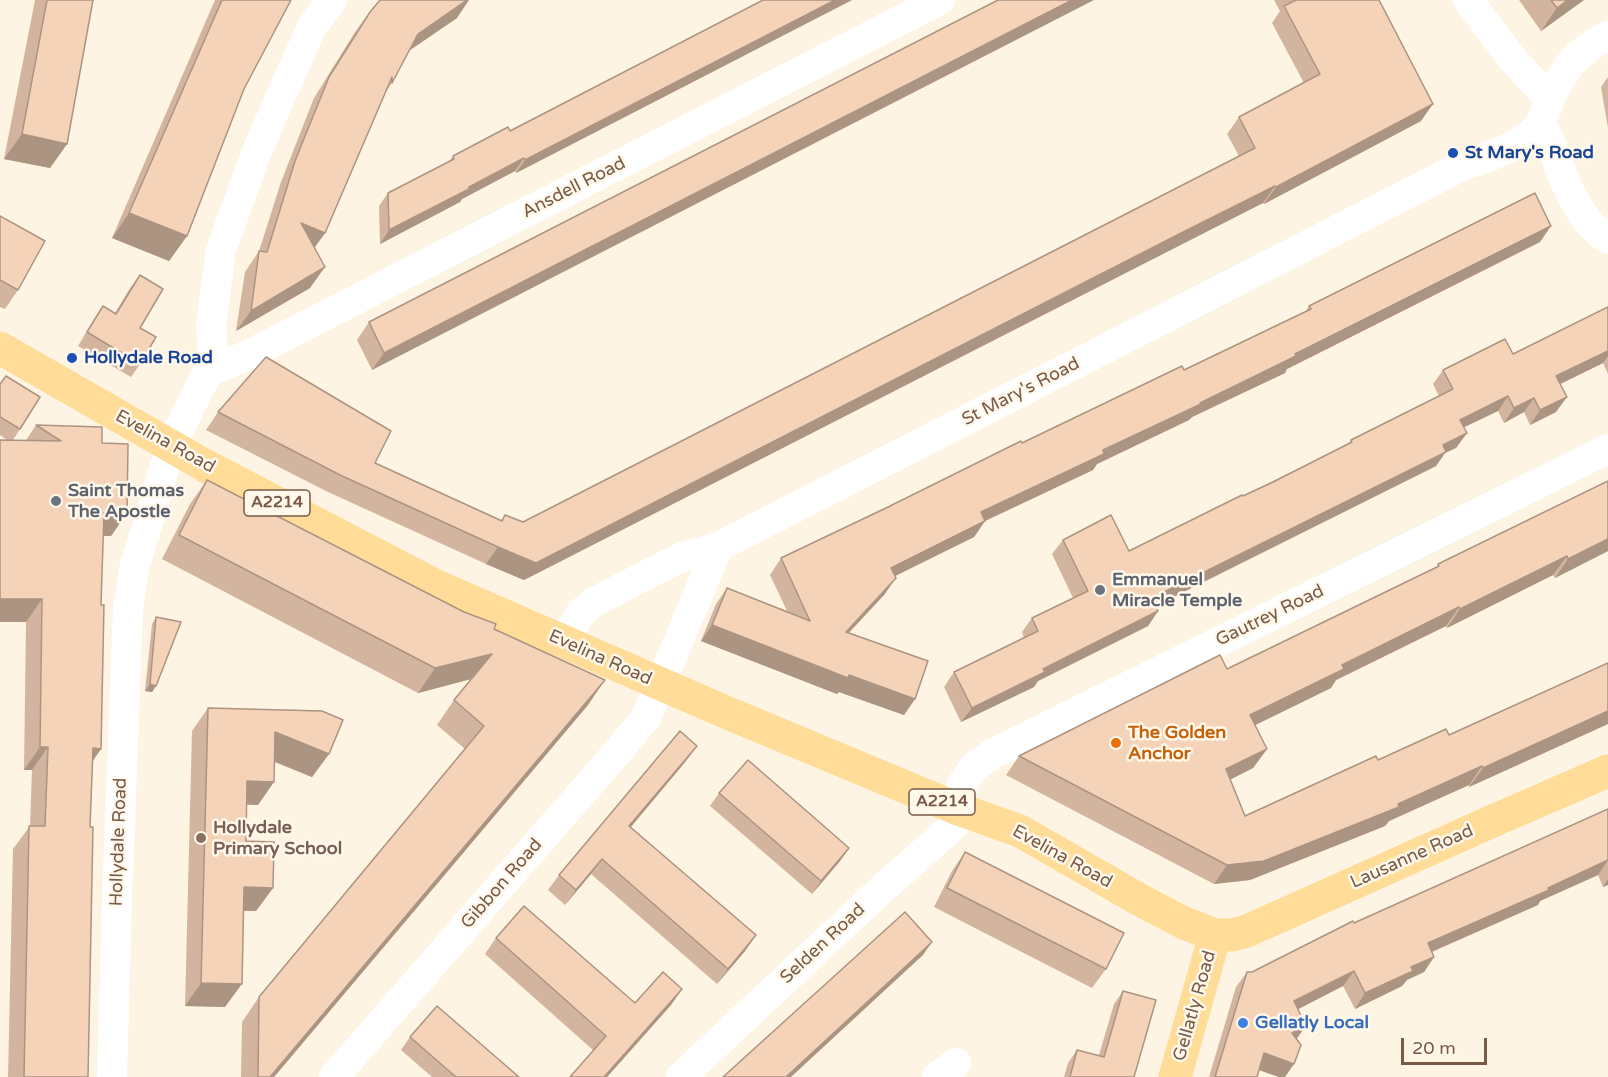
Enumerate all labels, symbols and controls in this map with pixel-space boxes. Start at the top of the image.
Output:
place label: St Mary's Road [1465,142,1594,164]
marker: St Mary's Road [1446,146,1460,160]
street label: Ansdell Road [519,153,629,223]
place label: Hollydale Road [84,347,213,369]
marker: Hollydale Road [65,351,79,365]
street label: St Mary's Road [959,353,1083,431]
street label: Evelina Road [111,406,219,478]
place label: Saint Thomas The Apostle [68,480,184,522]
road number: A2214 [244,490,310,516]
marker: Saint Thomas The Apostle [49,494,63,508]
place label: Emmanuel Miracle Temple [1112,569,1242,612]
street label: Gautrey Road [1212,580,1328,652]
marker: Emmanuel Miracle Temple [1093,583,1107,597]
street label: Evelina Road [545,626,655,690]
place label: The Golden Anchor [1128,722,1226,764]
marker: The Golden Anchor [1109,736,1123,750]
street label: Hollydale Road [106,777,132,907]
road number: A2214 [909,789,975,815]
place label: Hollydale Primary School [213,817,342,860]
street label: Lausanne Road [1347,820,1477,894]
street label: Evelina Road [1008,821,1116,893]
marker: Hollydale Primary School [194,831,208,845]
street label: Gibbon Road [457,834,547,934]
street label: Selden Road [776,899,870,989]
street label: Gellatly Road [1169,948,1221,1064]
place label: Gellatly Local [1255,1012,1369,1034]
marker: Gellatly Local [1236,1016,1250,1030]
scale bar [1404,1026,1490,1064]
text: 20 m [1412,1037,1456,1059]

